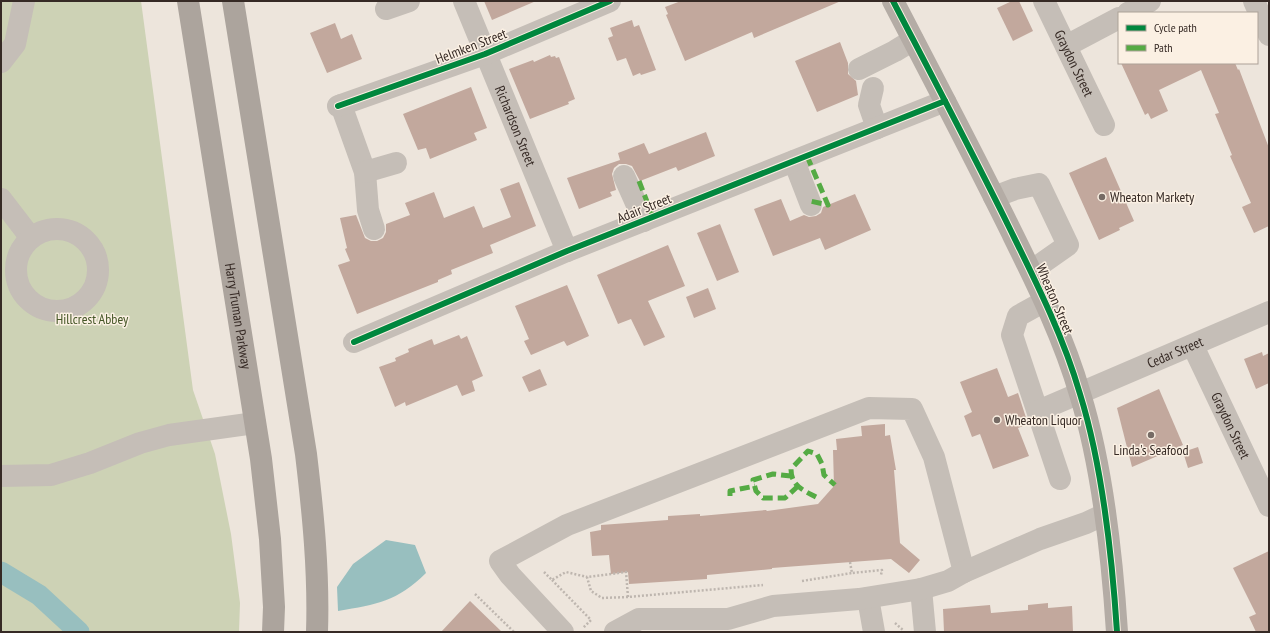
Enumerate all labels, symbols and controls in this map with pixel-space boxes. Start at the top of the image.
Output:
legend [1118,12,1258,64]
text: Cycle path [1154,20,1197,35]
street label: Helmken Street [433,24,509,68]
street label: Graydon Street [1050,27,1098,100]
text: Path [1154,40,1172,55]
street label: Richardson Street [491,83,540,169]
place label: Wheaton Markety [1110,188,1195,206]
street label: Adair Street [614,189,674,227]
marker: Wheaton Markety [1097,192,1107,202]
street label: Wheaton Street [1032,261,1078,337]
street label: Harry Truman Parkway [221,262,256,371]
park label: Hillcrest Abbey [56,310,129,328]
street label: Cedar Street [1144,332,1206,372]
street label: Graydon Street [1207,389,1254,462]
place label: Wheaton Liquor [1005,411,1082,429]
marker: Wheaton Liquor [992,415,1002,425]
marker: Linda's Seafood [1146,430,1156,440]
place label: Linda's Seafood [1113,441,1189,459]

